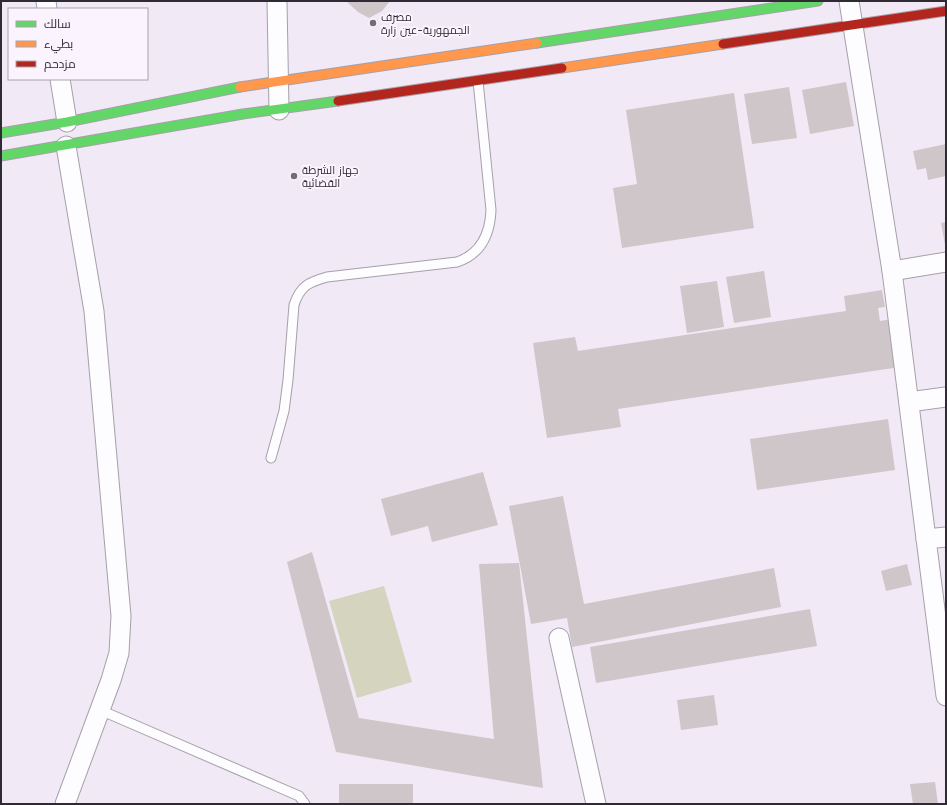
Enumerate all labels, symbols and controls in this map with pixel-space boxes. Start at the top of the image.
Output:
legend [8,8,148,80]
place label: مصرف الجمهورية-عين زارة [381,11,470,37]
text: سالك [44,17,71,31]
marker: مصرف الجمهورية-عين زارة [368,18,378,28]
text: بطيء [44,37,73,54]
text: مزدحم [44,57,76,72]
place label: جهاز الشرطة القضائية [302,164,358,190]
marker: جهاز الشرطة القضائية [289,171,299,181]

